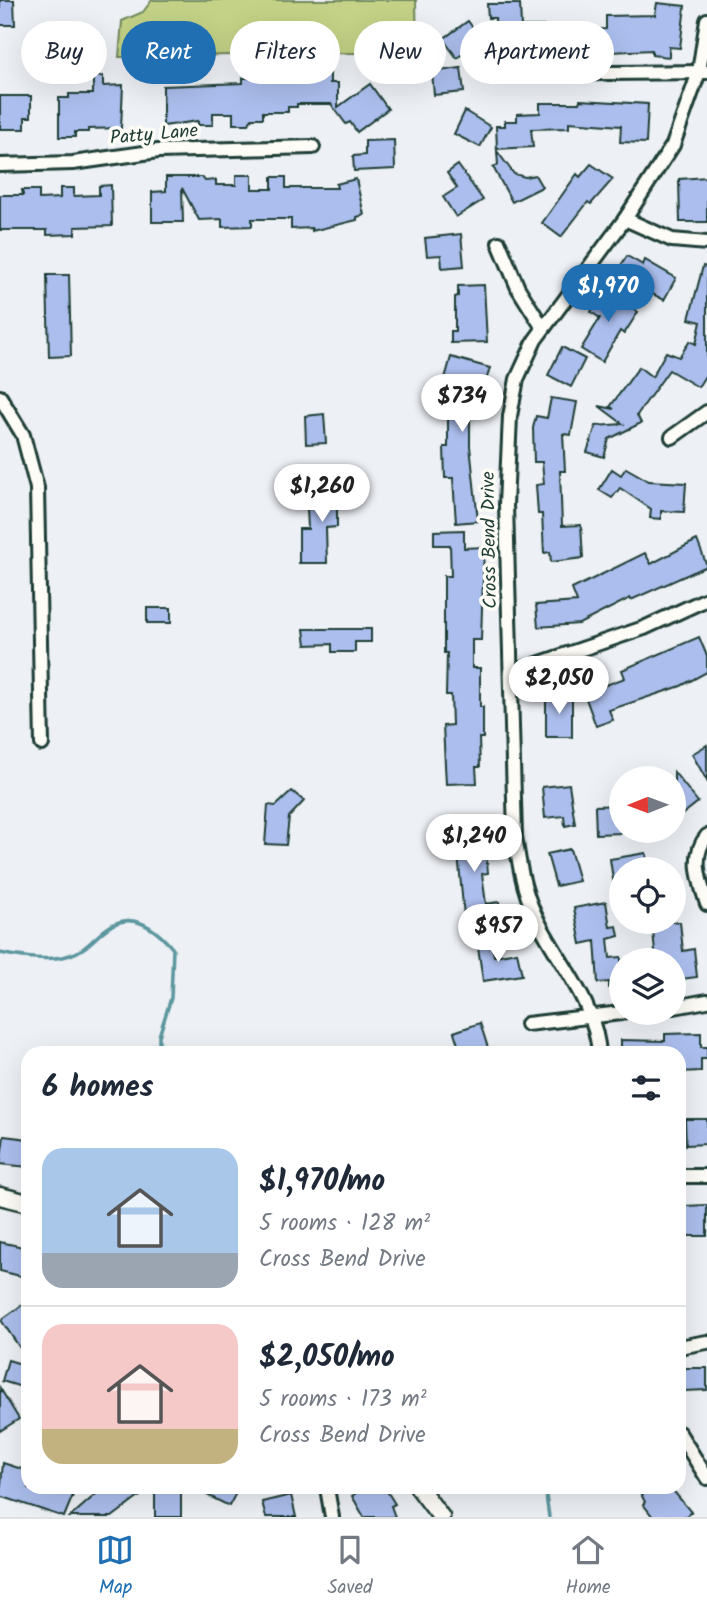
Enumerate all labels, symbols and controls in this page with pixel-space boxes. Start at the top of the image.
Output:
chip: Buy [21,21,107,84]
chip: Rent [121,21,216,84]
chip: Filters [230,21,340,84]
chip: New [354,21,446,84]
chip: Apartment [460,21,614,84]
street label: Patty Lane [109,116,200,154]
pin: $1,970 [551,264,665,324]
text: $1,970 [578,269,638,305]
pin: $734 [421,374,503,434]
text: $734 [437,379,487,415]
pin: $1,260 [265,464,379,524]
text: $1,260 [290,469,354,505]
street label: Cross Bend Drive [474,471,506,609]
pin: $2,050 [502,656,616,716]
text: $2,050 [525,661,593,697]
north arrow [609,766,686,844]
map controls [609,766,686,1025]
pin: $1,240 [417,814,531,874]
text: $1,240 [442,819,506,855]
button: locate [609,857,686,934]
pin: $957 [457,904,539,964]
text: $957 [474,909,522,945]
button: layers [609,948,686,1025]
text: 6 homes [42,1064,154,1112]
icon: filters [627,1069,665,1107]
text: $1,970/mo [259,1158,385,1206]
icon: home [98,1176,182,1260]
text: 5 rooms · 128 m² [259,1206,430,1242]
text: Cross Bend Drive [259,1242,426,1278]
text: $2,050/mo [259,1334,395,1382]
icon: home [98,1352,182,1436]
text: 5 rooms · 173 m² [259,1382,427,1418]
text: Cross Bend Drive [259,1418,426,1454]
tab: Map [96,1531,134,1603]
tab: Saved [327,1531,373,1603]
tab: Home [565,1531,611,1603]

